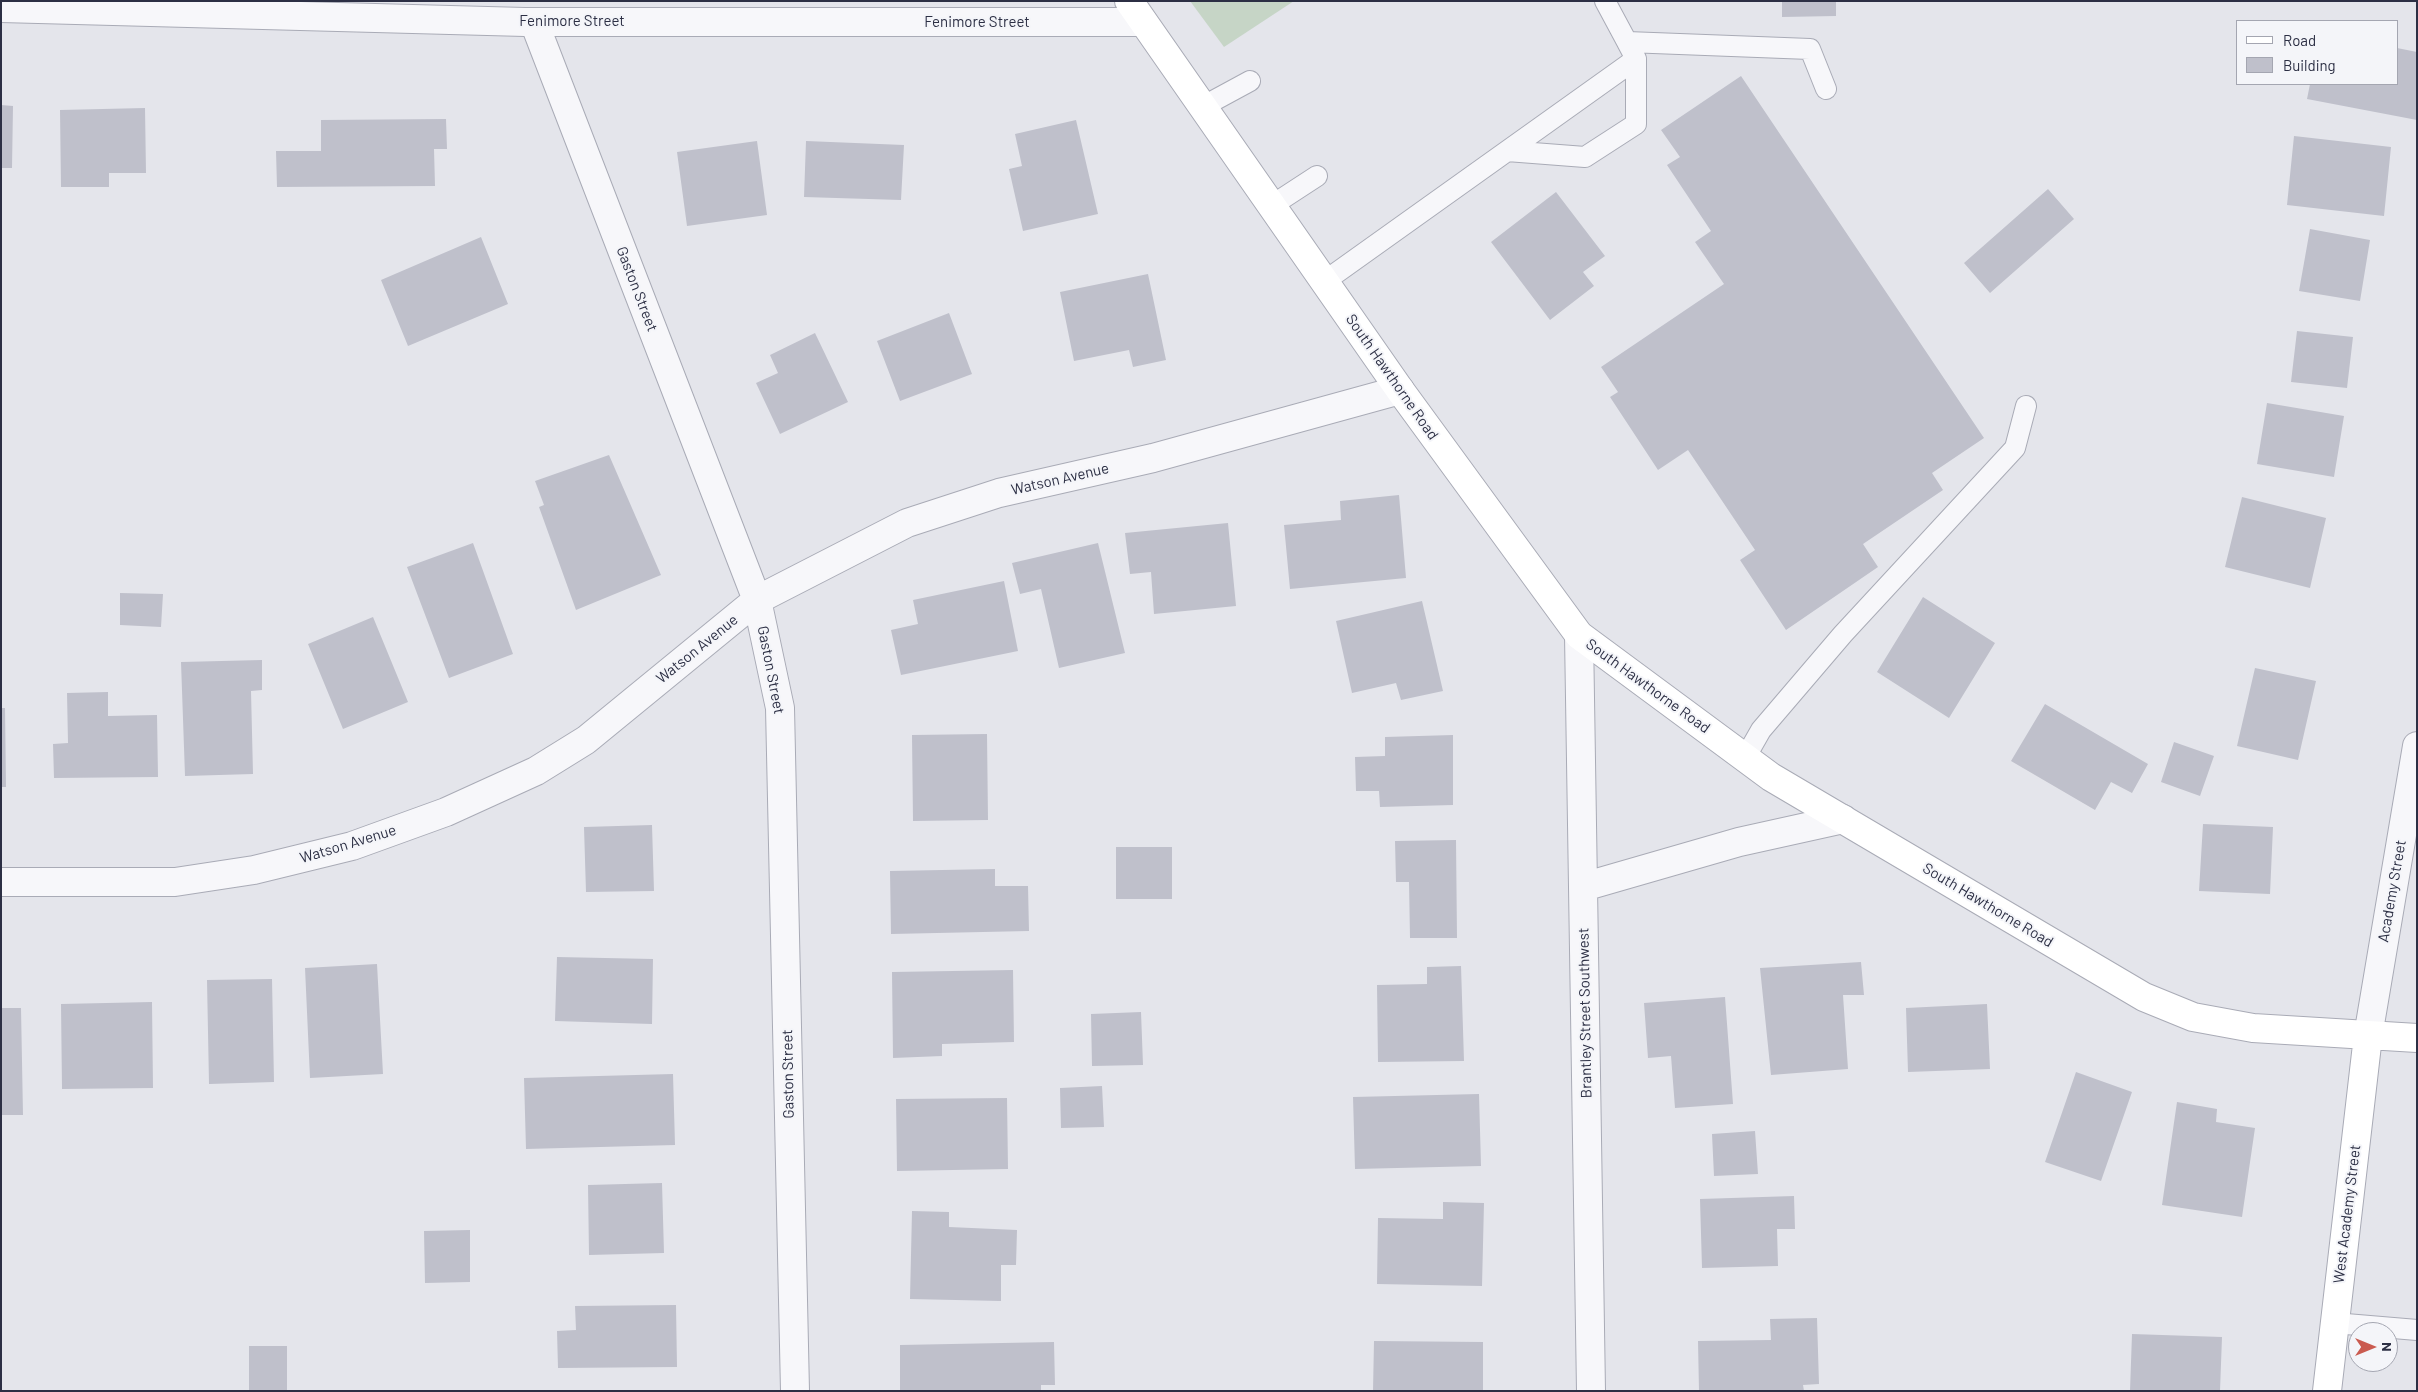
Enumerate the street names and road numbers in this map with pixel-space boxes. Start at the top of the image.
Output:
street label: Fenimore Street [519,12,625,30]
street label: Fenimore Street [924,13,1030,31]
street label: Gaston Street [613,244,661,334]
street label: South Hawthorne Road [1342,311,1442,443]
street label: Watson Avenue [1009,459,1111,499]
street label: Watson Avenue [653,611,741,687]
street label: Gaston Street [754,624,788,716]
street label: South Hawthorne Road [1582,635,1714,737]
street label: Watson Avenue [298,821,398,867]
street label: Academy Street [2374,838,2410,944]
street label: South Hawthorne Road [1920,859,2056,951]
street label: Brantley Street Southwest [1575,928,1595,1098]
street label: Gaston Street [778,1029,798,1119]
street label: West Academy Street [2330,1144,2364,1284]

